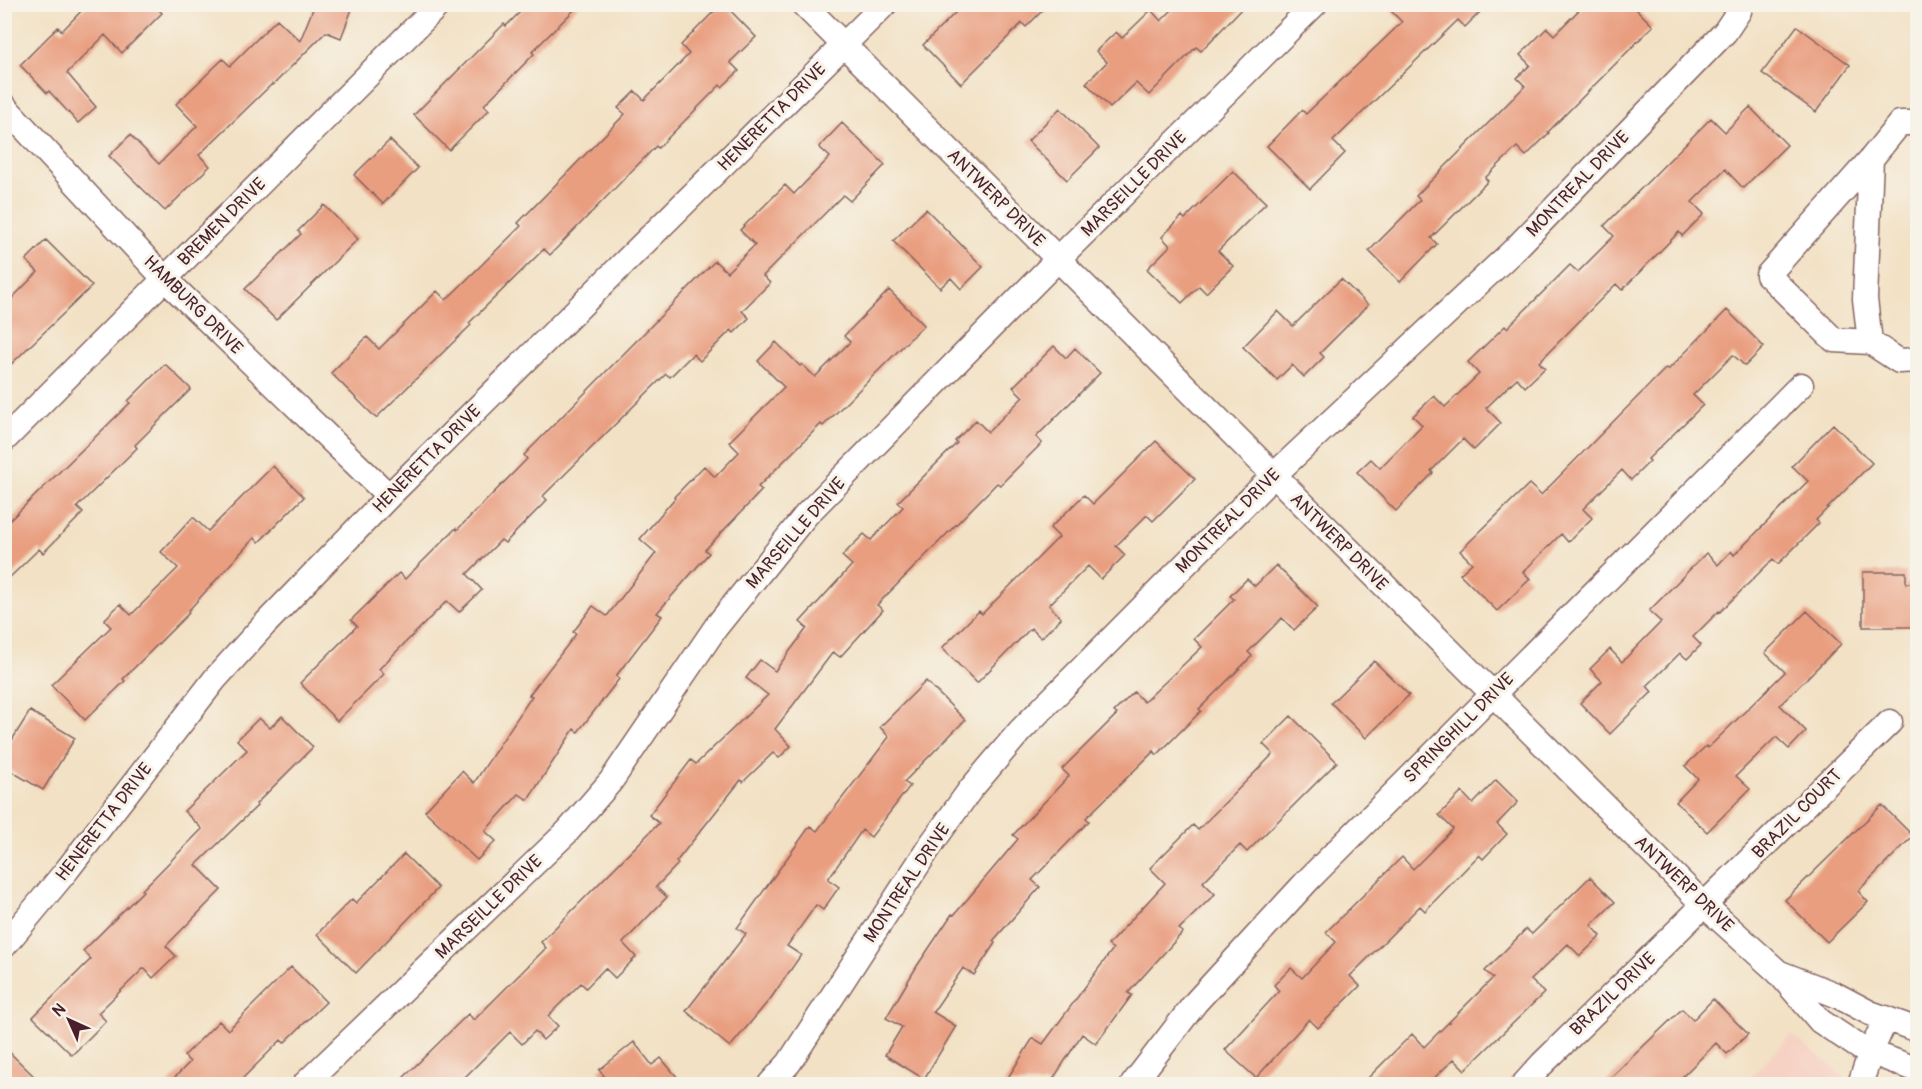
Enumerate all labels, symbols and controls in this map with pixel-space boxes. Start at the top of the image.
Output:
street label: HENERETTA DRIVE [713,58,831,176]
street label: MARSEILLE DRIVE [1076,126,1192,242]
street label: MONTREAL DRIVE [1521,126,1635,242]
street label: ANTWERP DRIVE [942,144,1050,252]
street label: BREMEN DRIVE [173,173,271,271]
street label: HAMBURG DRIVE [138,250,248,360]
street label: HENERETTA DRIVE [368,400,486,518]
street label: MONTREAL DRIVE [1171,464,1285,578]
street label: MARSEILLE DRIVE [741,472,851,594]
street label: ANTWERP DRIVE [1285,488,1393,596]
street label: SPRINGHILL DRIVE [1399,668,1519,788]
street label: HENERETTA DRIVE [50,758,158,886]
street label: BRAZIL COURT [1747,764,1847,864]
street label: MONTREAL DRIVE [859,819,955,947]
street label: ANTWERP DRIVE [1629,831,1739,937]
street label: MARSEILLE DRIVE [430,850,548,964]
street label: BRAZIL DRIVE [1565,947,1661,1041]
north arrow [39,990,99,1050]
text: N [48,999,70,1021]

